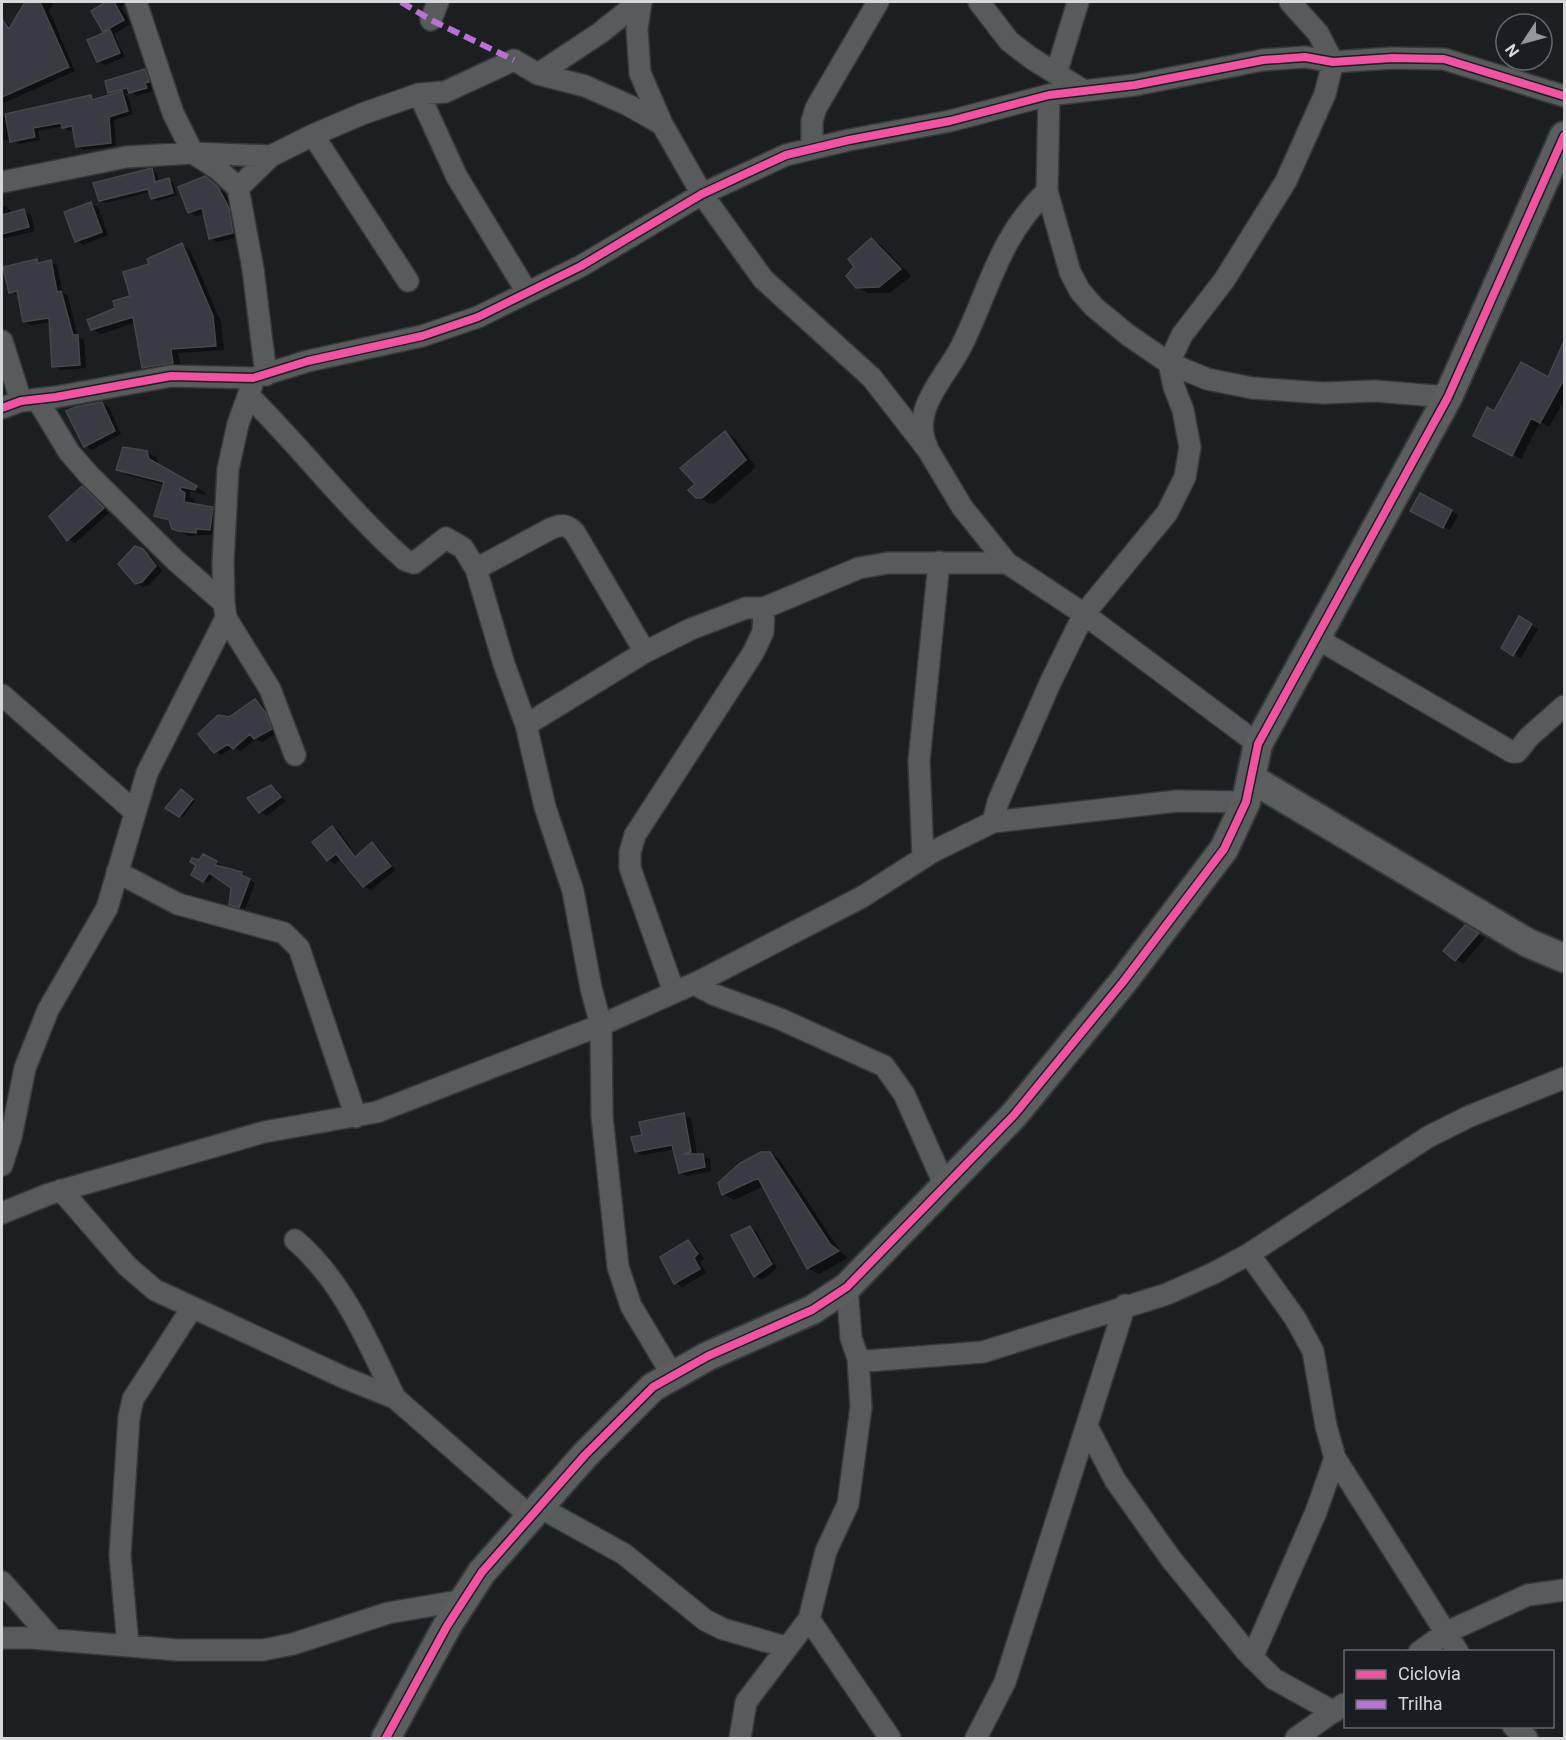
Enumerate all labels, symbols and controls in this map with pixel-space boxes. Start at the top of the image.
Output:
north arrow [1494,12,1554,72]
text: N [1501,40,1523,61]
legend [1344,1650,1554,1728]
text: Ciclovia [1398,1663,1461,1684]
text: Trilha [1398,1693,1443,1714]

